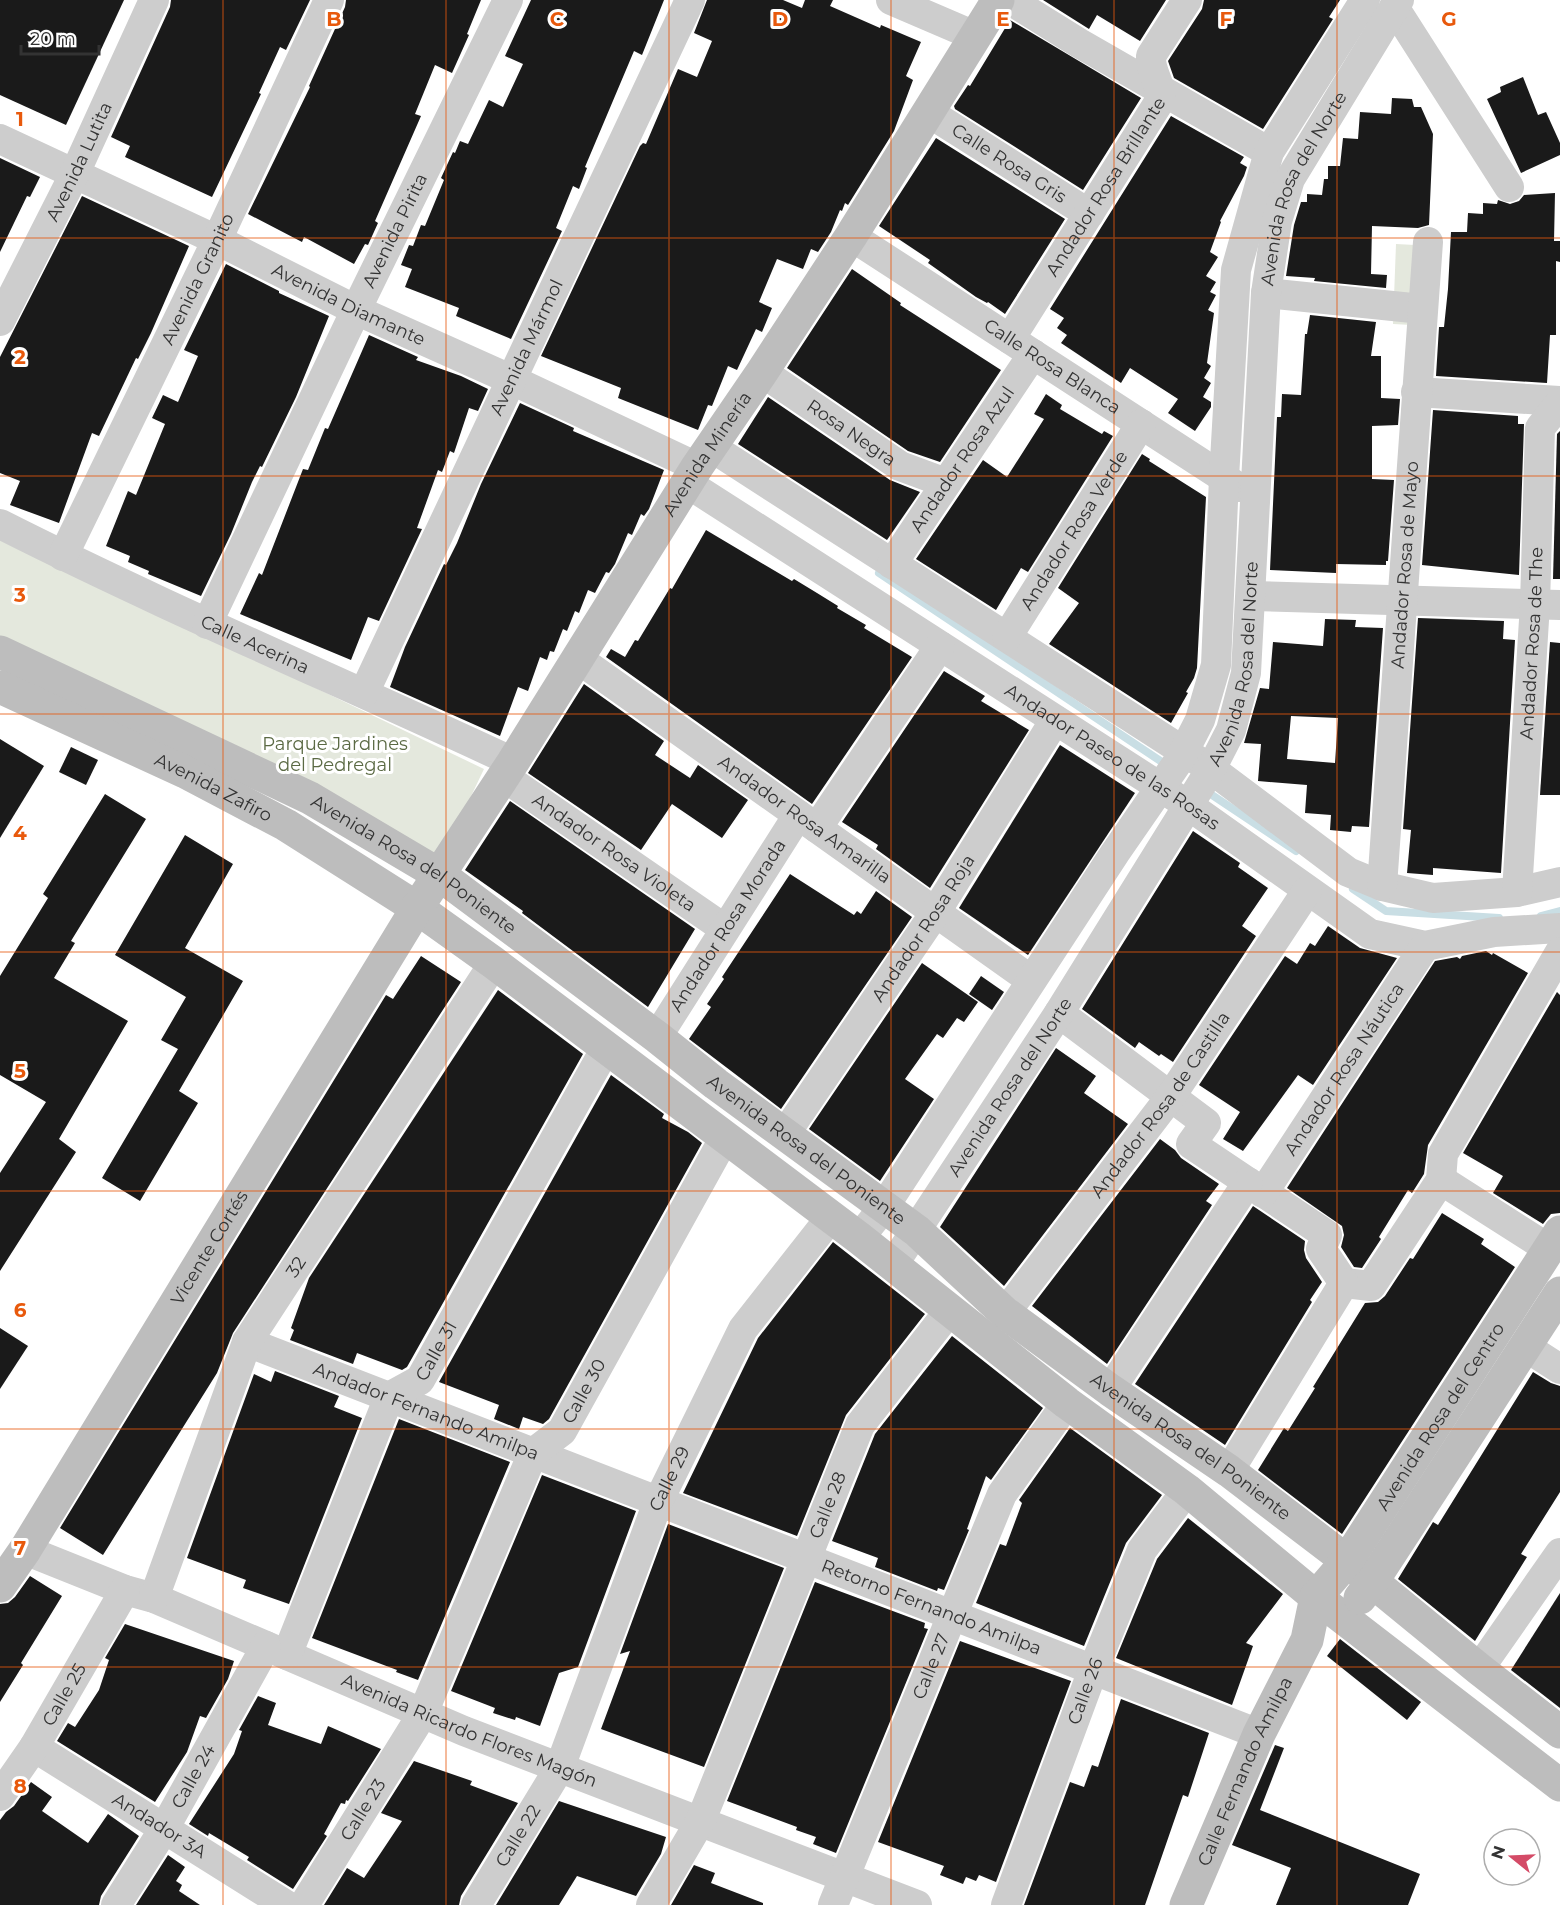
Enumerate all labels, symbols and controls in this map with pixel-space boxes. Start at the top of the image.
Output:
text: B [326,7,342,31]
text: C [550,7,565,31]
text: D [772,7,788,31]
text: E [996,7,1010,31]
text: F [1220,7,1233,31]
text: G [1441,7,1457,31]
scale bar [21,18,99,56]
text: 20 m [30,28,76,50]
street label: Avenida Rosa del Norte [1256,87,1352,287]
street label: Andador Rosa Brillante [1041,93,1171,280]
street label: Avenida Lutita [41,99,117,225]
text: 1 [16,107,24,131]
street label: Calle Rosa Gris [948,119,1071,208]
street label: Avenida Pirita [358,170,432,291]
street label: Avenida Granito [157,210,239,348]
street label: Avenida Diamante [268,258,429,351]
street label: Avenida Mármol [485,276,568,419]
street label: Calle Rosa Blanca [980,314,1125,419]
text: 2 [14,345,26,369]
street label: Andador Rosa Azul [905,382,1019,536]
street label: Avenida Minería [658,387,756,520]
street label: Rosa Negra [802,395,900,471]
street label: Andador Rosa Verde [1016,446,1133,614]
street label: Andador Rosa de Mayo [1387,460,1423,669]
street label: Andador Rosa de The [1516,547,1548,740]
street label: Avenida Rosa del Norte [1203,561,1263,770]
text: 3 [13,583,26,607]
street label: Calle Acerina [197,610,313,679]
street label: Andador Paseo de las Rosas [1001,679,1224,835]
park label: Parque Jardines del Pedregal [262,733,408,776]
street label: Avenida Zafiro [151,749,276,827]
street label: Andador Rosa Amarilla [714,751,895,888]
street label: Andador Rosa Violeta [528,789,700,917]
street label: Avenida Rosa del Poniente [307,790,521,939]
text: 4 [13,821,27,845]
street label: Andador Rosa Morada [665,835,791,1016]
street label: Andador Rosa Roja [867,851,980,1006]
street label: Andador Rosa Náutica [1280,979,1409,1160]
street label: Avenida Rosa del Norte [943,993,1077,1181]
street label: Andador Rosa de Castilla [1086,1008,1235,1202]
text: 5 [14,1059,26,1083]
street label: Avenida Rosa del Poniente [703,1070,910,1230]
street label: Vicente Cortés [166,1186,253,1309]
street label: 32 [281,1252,311,1281]
text: 6 [14,1298,27,1322]
street label: Calle 31 [411,1317,462,1385]
street label: Avenida Rosa del Centro [1372,1318,1509,1515]
street label: Calle 30 [557,1355,611,1428]
street label: Andador Fernando Amilpa [310,1358,542,1465]
street label: Avenida Rosa del Poniente [1086,1368,1295,1525]
street label: Calle 29 [645,1443,695,1514]
street label: Calle 28 [804,1468,851,1542]
text: 7 [14,1536,26,1560]
street label: Retorno Fernando Amilpa [818,1555,1045,1660]
street label: Calle 27 [908,1630,954,1703]
street label: Calle 26 [1063,1654,1108,1728]
street label: Calle 25 [37,1659,91,1730]
street label: Avenida Ricardo Flores Magón [338,1669,600,1792]
street label: Calle Fernando Amilpa [1193,1673,1297,1869]
street label: Calle 24 [167,1740,220,1813]
text: 8 [13,1774,27,1798]
street label: Calle 23 [335,1775,391,1845]
street label: Andador 3A [108,1788,210,1863]
street label: Calle 22 [491,1801,545,1871]
north arrow [1482,1827,1542,1887]
text: N [1487,1843,1509,1862]

